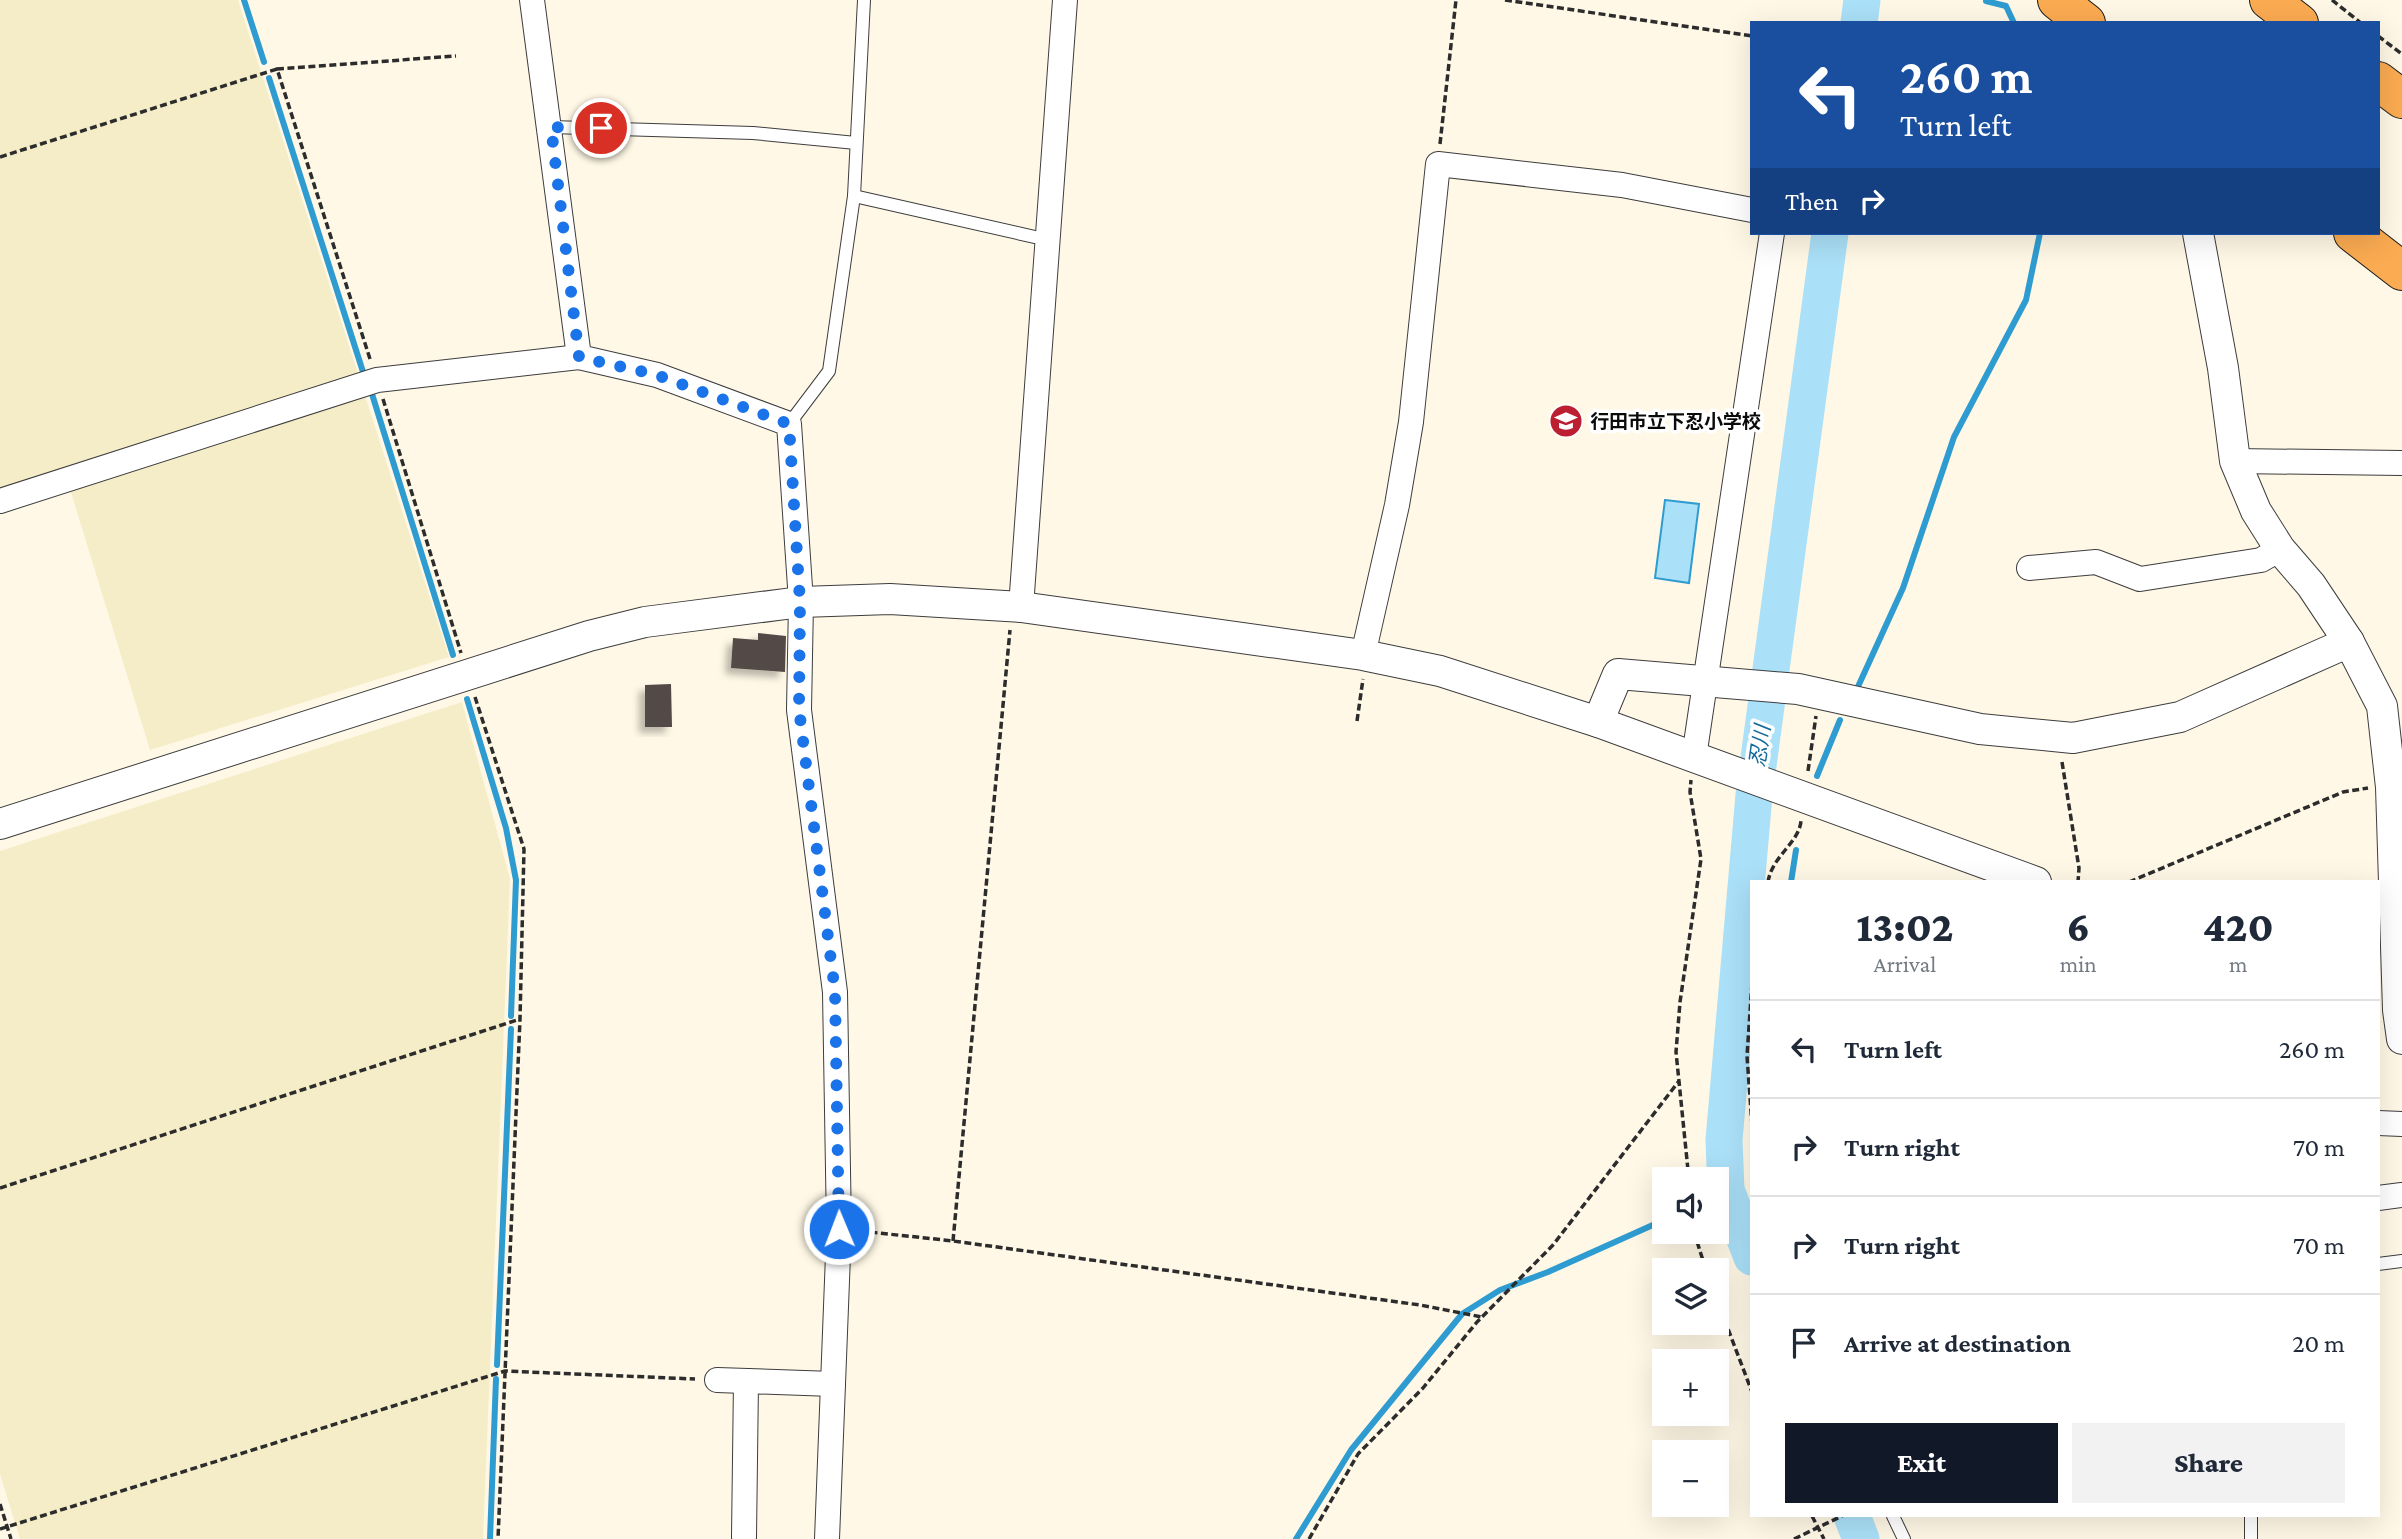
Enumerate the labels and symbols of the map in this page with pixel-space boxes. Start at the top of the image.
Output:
pin [571,98,631,158]
school or university icon: 行田市立下忍小学校 [1547,402,1585,440]
place label: 行田市立下忍小学校 [1590,411,1761,432]
water label: 忍川 [1745,722,1775,768]
position arrow [802,1192,876,1266]

